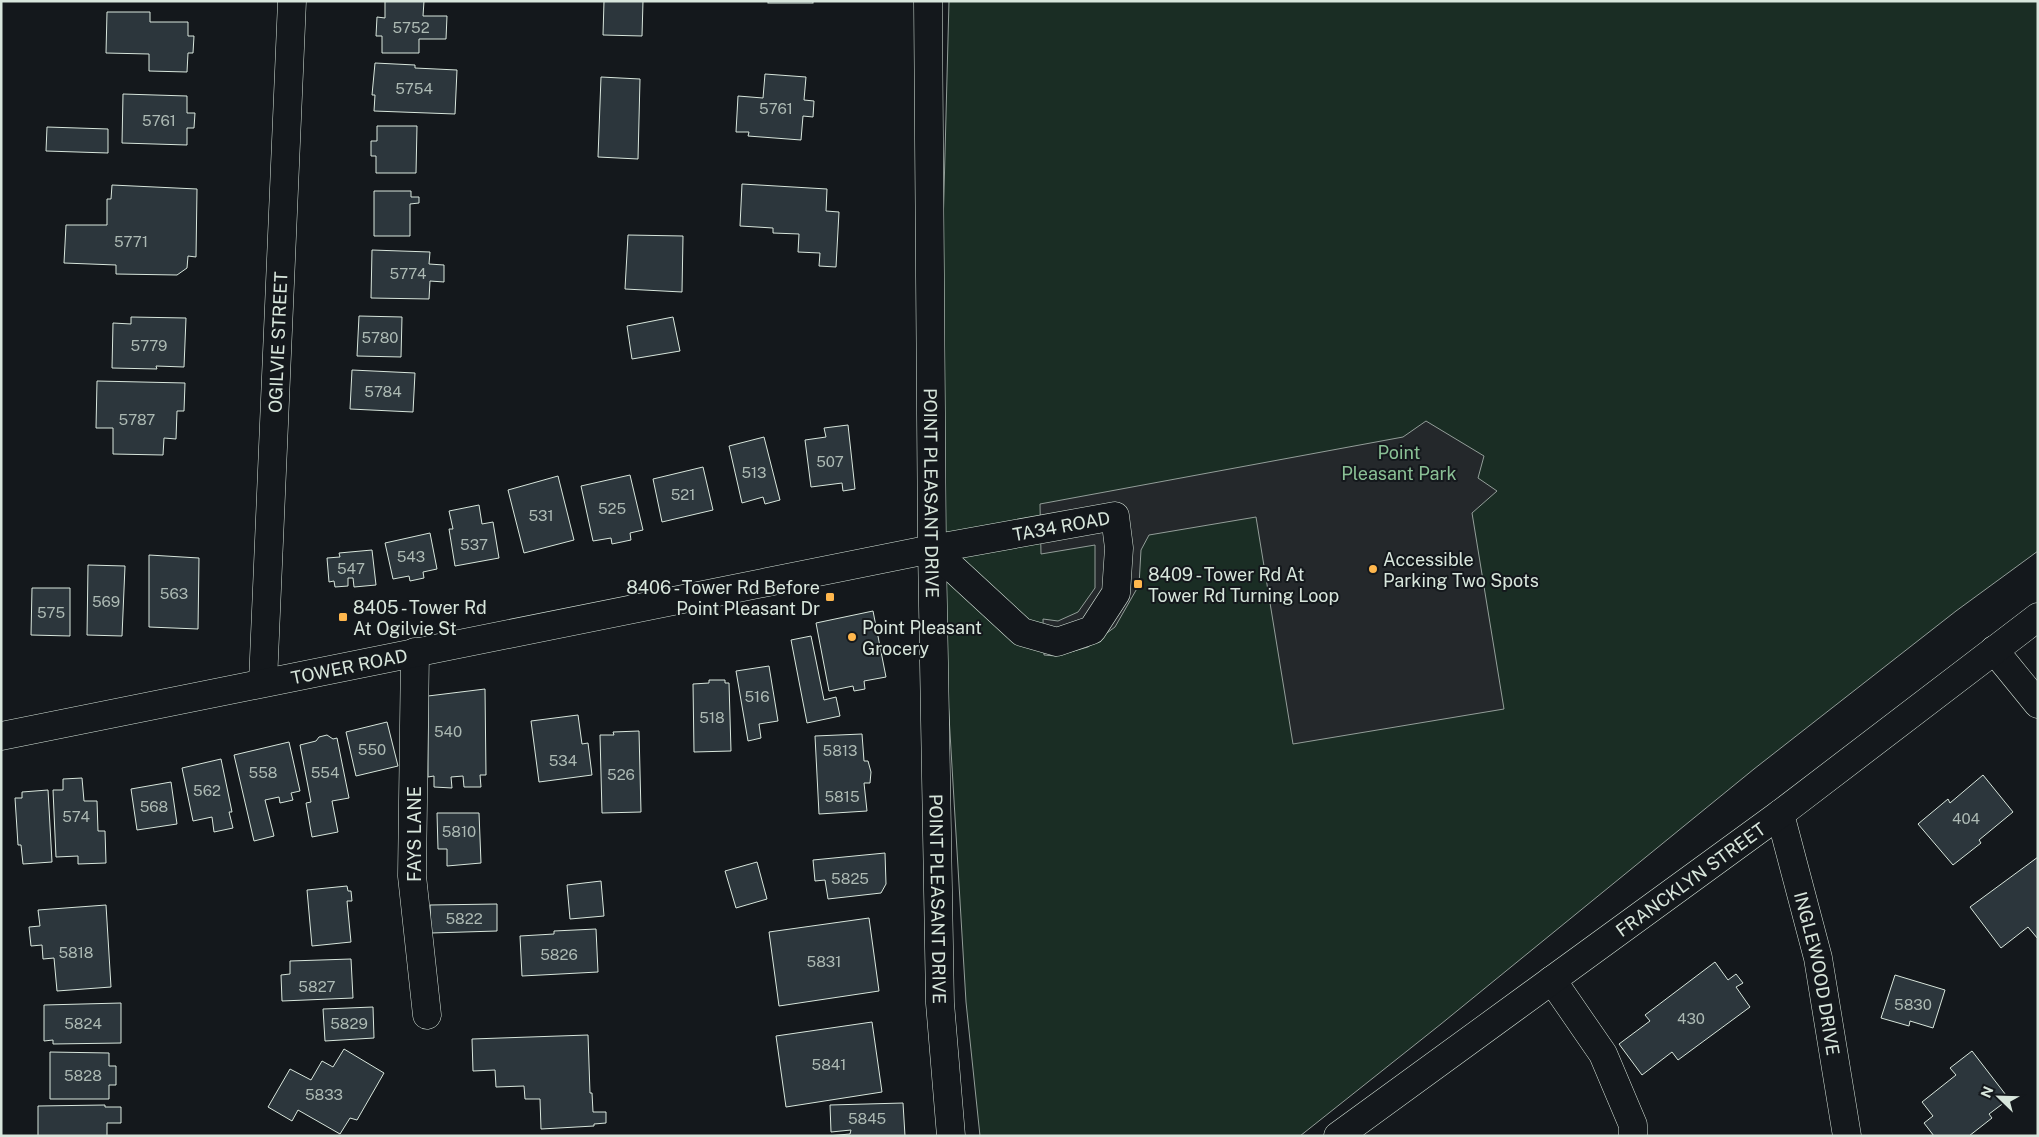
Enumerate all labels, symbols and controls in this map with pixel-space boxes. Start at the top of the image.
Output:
house number: 5752 [392,19,430,36]
house number: 5754 [395,80,433,97]
house number: 5761 [759,100,793,117]
house number: 5761 [142,112,176,129]
house number: 5771 [114,233,148,250]
house number: 5774 [390,265,426,282]
street label: OGILVIE STREET [264,271,291,413]
house number: 5780 [361,329,399,346]
house number: 5779 [131,337,167,354]
house number: 5784 [364,383,402,400]
street label: POINT PLEASANT DRIVE [920,388,943,598]
house number: 5787 [119,411,155,428]
park label: Point Pleasant Park [1341,442,1457,484]
house number: 507 [816,453,844,470]
house number: 513 [741,464,767,481]
house number: 521 [671,486,695,503]
house number: 525 [598,500,626,517]
house number: 531 [528,507,554,524]
street label: TA34 ROAD [1011,507,1112,545]
house number: 537 [460,536,488,553]
house number: 543 [397,548,425,565]
place label: Accessible Parking Two Spots [1383,549,1539,591]
house number: 547 [337,560,365,577]
marker: Accessible Parking Two Spots [1367,563,1379,575]
place label: 8409 - Tower Rd At Tower Rd Turning Loop [1148,564,1339,606]
place label: 8406 - Tower Rd Before Point Pleasant Dr [626,577,820,619]
marker: 8409 - Tower Rd At Tower Rd Turning Loop [1132,578,1144,590]
house number: 563 [160,585,188,602]
marker: 8406 - Tower Rd Before Point Pleasant Dr [824,591,836,603]
house number: 569 [92,593,120,610]
place label: 8405 - Tower Rd At Ogilvie St [353,597,487,639]
house number: 575 [37,604,65,621]
marker: 8405 - Tower Rd At Ogilvie St [337,611,349,623]
place label: Point Pleasant Grocery [862,617,982,659]
marker: Point Pleasant Grocery [846,631,858,643]
street label: TOWER ROAD [289,644,409,688]
house number: 516 [744,688,770,705]
house number: 518 [699,709,725,726]
house number: 540 [434,723,462,740]
house number: 550 [358,741,386,758]
house number: 5813 [823,742,857,759]
house number: 534 [549,752,577,769]
house number: 558 [249,764,277,781]
house number: 554 [311,764,339,781]
house number: 526 [607,766,635,783]
house number: 562 [193,782,221,799]
street label: FAYS LANE [404,786,425,882]
house number: 5815 [824,788,860,805]
street label: POINT PLEASANT DRIVE [926,794,951,1004]
house number: 568 [140,798,168,815]
house number: 574 [62,808,90,825]
house number: 404 [1952,810,1980,827]
street label: FRANCKLYN STREET [1612,818,1769,941]
house number: 5810 [442,823,476,840]
house number: 5825 [831,870,869,887]
street label: INGLEWOOD DRIVE [1790,889,1844,1057]
house number: 5822 [445,910,483,927]
house number: 5818 [58,944,94,961]
house number: 5826 [540,946,578,963]
house number: 5831 [807,953,841,970]
house number: 5827 [298,978,336,995]
house number: 5830 [1894,996,1932,1013]
house number: 430 [1677,1010,1705,1027]
house number: 5824 [64,1015,102,1032]
house number: 5829 [330,1015,368,1032]
house number: 5841 [812,1056,846,1073]
house number: 5828 [64,1067,102,1084]
north arrow [1974,1072,2024,1122]
text: N [1978,1084,1997,1100]
house number: 5833 [305,1086,343,1103]
house number: 5845 [848,1110,886,1127]

